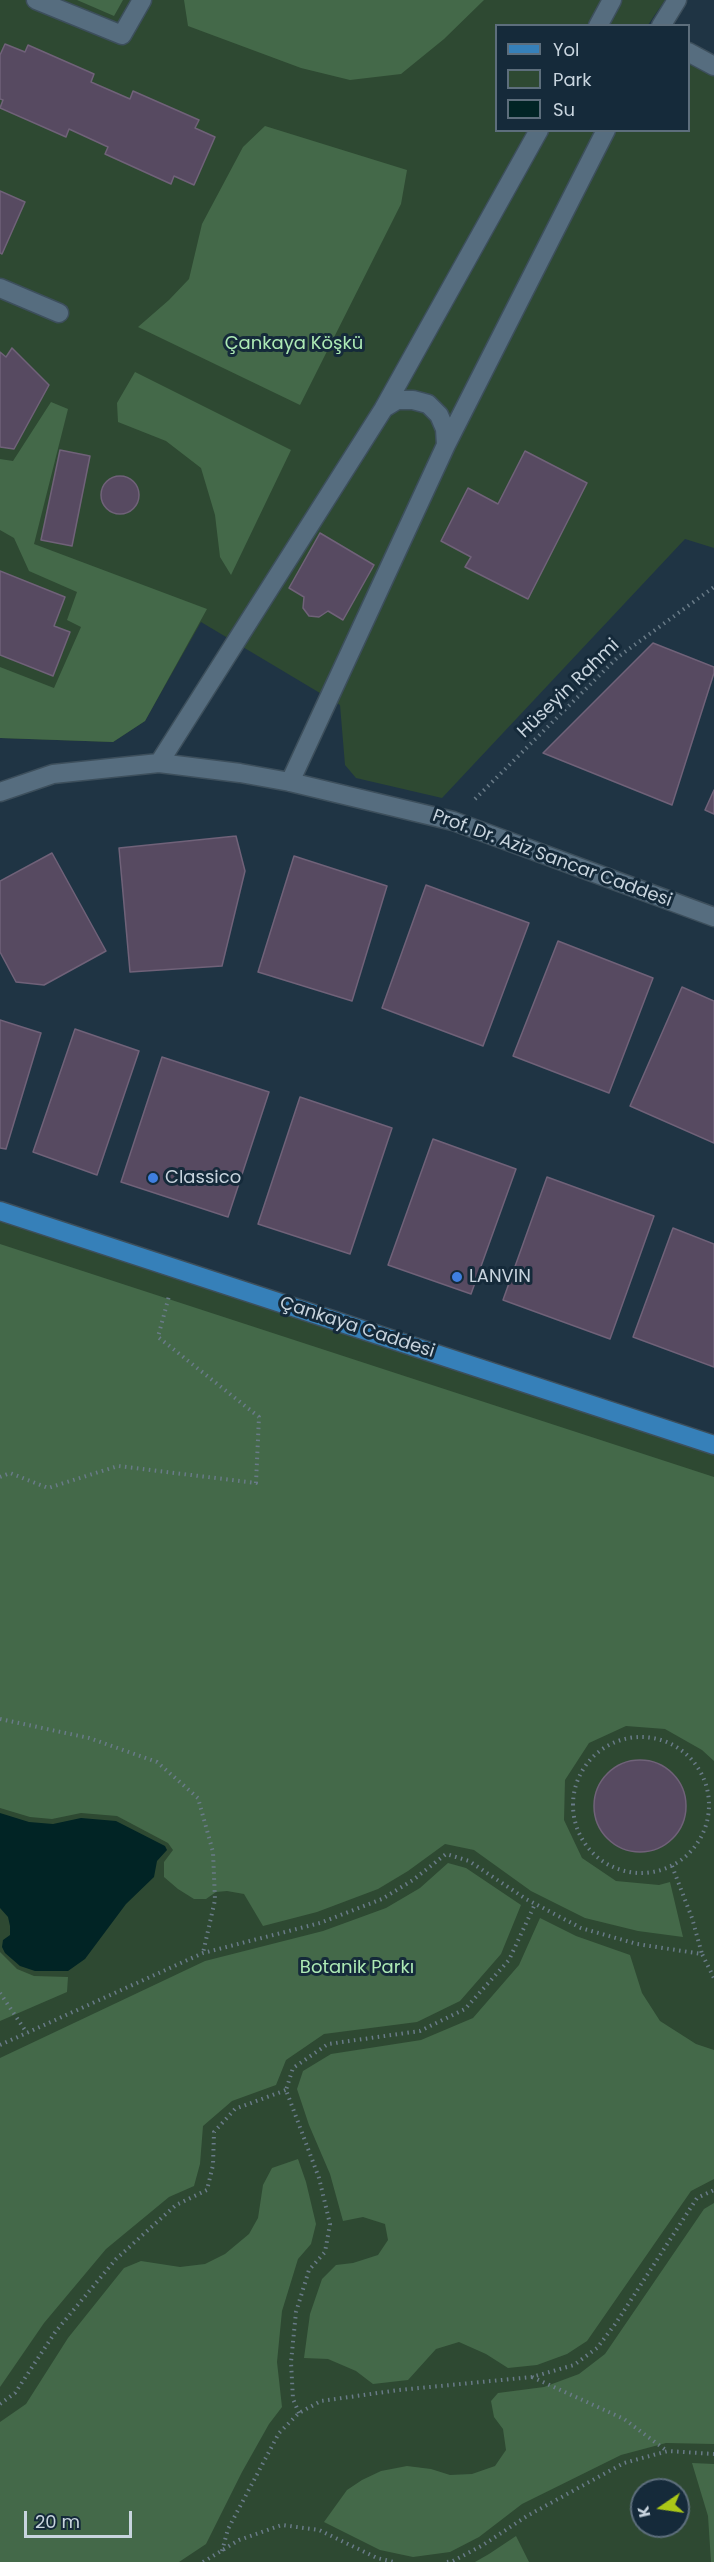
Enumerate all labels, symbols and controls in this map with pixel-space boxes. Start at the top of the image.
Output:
legend [495,24,690,132]
text: Yol [553,37,579,62]
text: Park [553,67,592,92]
text: Su [553,97,575,122]
park label: Çankaya Köşkü [225,333,363,355]
street label: Hüseyin Rahmi [514,635,624,743]
street label: Prof. Dr. Aziz Sancar Caddesi [429,806,675,912]
place label: Classico [165,1167,241,1189]
marker: Classico [146,1171,160,1185]
place label: LANVIN [469,1266,531,1288]
marker: LANVIN [450,1270,464,1284]
street label: Çankaya Caddesi [277,1293,437,1363]
park label: Botanik Parkı [300,1957,414,1979]
north arrow [630,2478,690,2538]
scale bar [27,2499,135,2537]
text: K [631,2504,656,2520]
text: 20 m [35,2509,80,2534]

